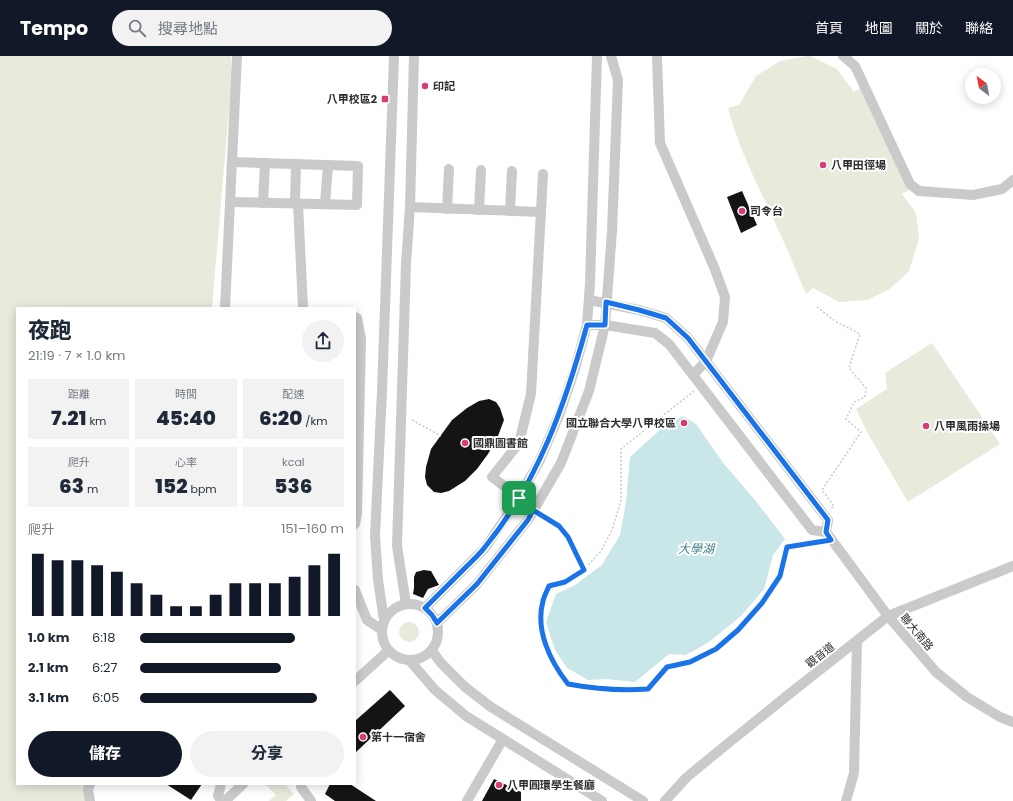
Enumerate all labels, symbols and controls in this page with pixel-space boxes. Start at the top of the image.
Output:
search box [112,10,392,46]
text: Tempo [20,15,88,42]
icon: search [126,17,148,39]
text: 搜尋地點 [158,18,218,39]
text: 首頁 [815,18,843,38]
text: 地圖 [865,18,893,38]
text: 關於 [915,18,943,38]
text: 聯絡 [965,18,993,38]
north arrow [965,68,1001,104]
map controls [965,68,1001,104]
place label: 印記 [433,78,455,94]
marker: 印記 [420,81,430,91]
place label: 八甲校區2 [327,91,377,107]
marker: 八甲校區2 [380,94,390,104]
place label: 八甲田徑場 [831,157,886,173]
marker: 八甲田徑場 [818,160,828,170]
place label: 司令台 [750,203,783,219]
marker: 司令台 [737,206,747,216]
text: 夜跑 [28,315,72,346]
button: share [302,320,344,362]
text: 21:19 · 7 × 1.0 km [28,346,125,365]
text: 距離 [68,386,90,402]
text: 時間 [175,386,197,402]
text: 配速 [282,386,304,402]
text: 7.21 [51,404,87,432]
text: 45:40 [156,404,216,432]
text: 6:20 [259,404,302,432]
text: km [87,413,106,429]
text: /km [302,413,328,429]
place label: 國立聯合大學八甲校區 [566,415,676,431]
marker: 國立聯合大學八甲校區 [679,418,689,428]
place label: 八甲風雨操場 [934,418,1000,434]
marker: 八甲風雨操場 [921,421,931,431]
place label: 國鼎圖書館 [473,435,528,451]
marker: 國鼎圖書館 [460,438,470,448]
text: 爬升 [68,454,90,470]
text: 心率 [175,454,197,470]
text: kcal [282,454,305,470]
text: 63 [59,472,84,500]
text: 152 [155,472,188,500]
text: 536 [274,472,312,500]
text: m [84,481,98,497]
text: bpm [188,481,217,497]
pin [502,481,536,515]
icon: arrive [508,487,530,509]
text: 151–160 m [281,519,344,538]
text: 爬升 [28,520,54,539]
water label: 大學湖 [678,540,716,557]
street label: 聯大南路 [897,610,937,654]
text: 1.0 km [28,628,70,647]
text: 6:18 [92,628,115,647]
street label: 觀音道 [802,639,838,671]
text: 2.1 km [28,658,69,677]
text: 6:27 [92,658,118,677]
text: 3.1 km [28,688,69,707]
text: 6:05 [92,688,119,707]
place label: 第十一宿舍 [371,729,426,745]
button: 儲存 [28,731,182,777]
button: 分享 [190,731,344,777]
marker: 第十一宿舍 [358,732,368,742]
place label: 八甲圓環學生餐廳 [507,777,595,793]
marker: 八甲圓環學生餐廳 [494,780,504,790]

